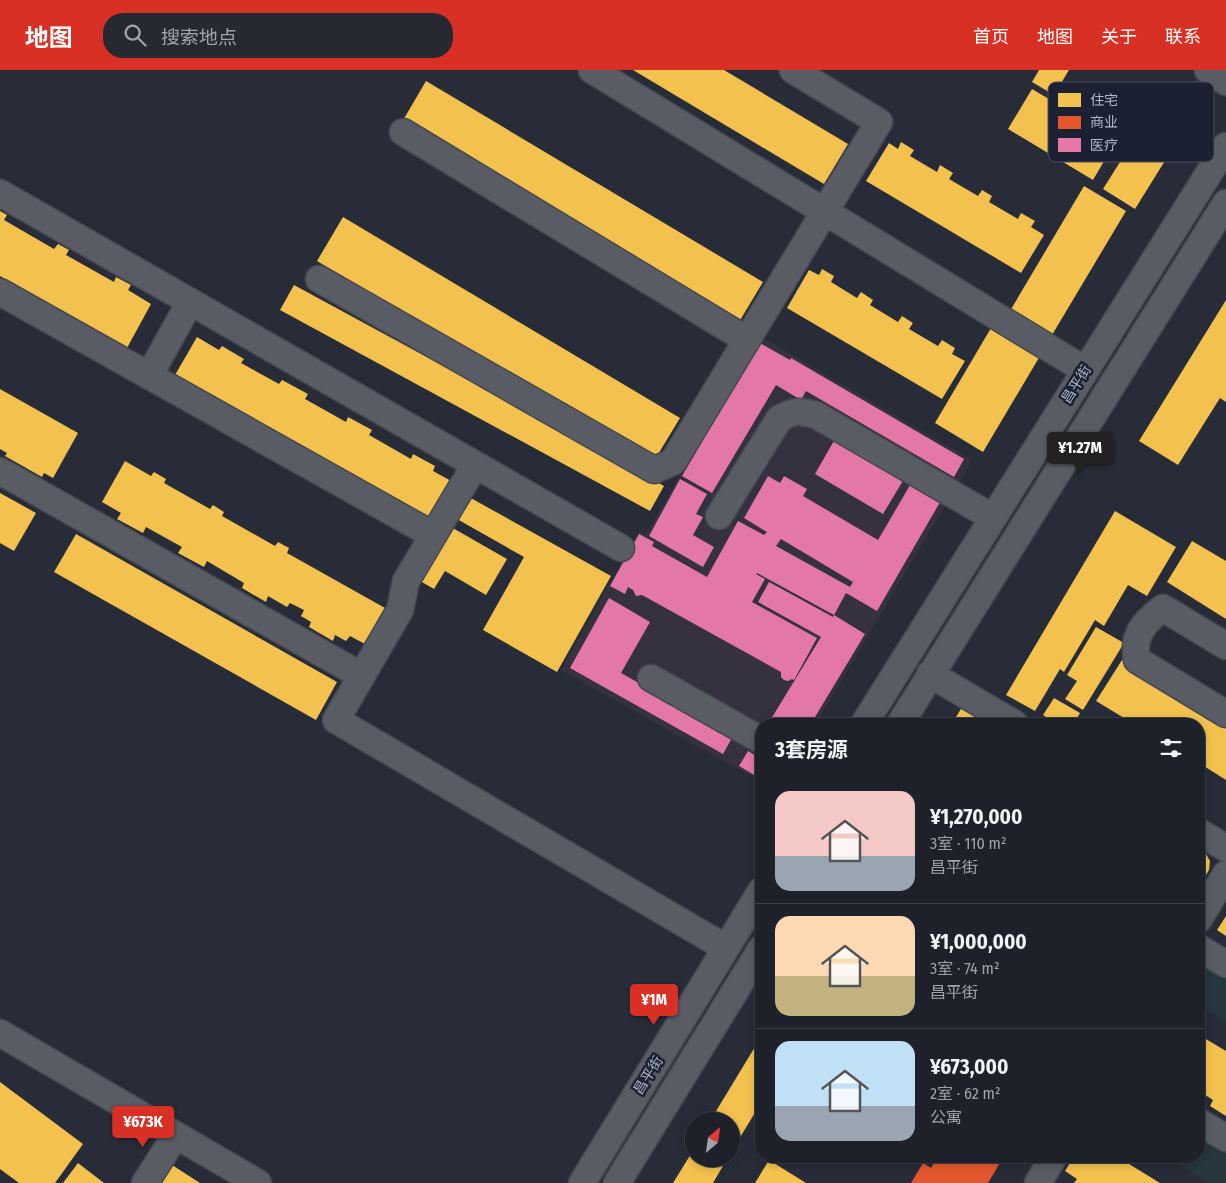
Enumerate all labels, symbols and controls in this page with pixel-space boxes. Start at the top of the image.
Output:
search box [103,13,453,58]
icon: search [121,21,149,49]
text: 地图 [25,24,73,52]
text: 搜索地点 [161,26,237,49]
text: 首页 [973,26,1009,48]
text: 地图 [1037,26,1073,48]
text: 关于 [1101,26,1137,48]
text: 联系 [1165,26,1201,48]
legend [1048,82,1214,162]
text: 住宅 [1090,92,1118,109]
text: 商业 [1090,114,1118,131]
text: 医疗 [1090,137,1118,154]
street label: 昌平街 [1058,362,1095,407]
pin: ¥1.27M [1039,432,1121,474]
text: ¥1.27M [1058,438,1102,457]
icon: filters [1157,734,1185,762]
text: 3套房源 [775,737,848,763]
text: ¥1,270,000 [930,804,1023,830]
icon: home [815,811,875,871]
text: 3室 · 110 m² [930,834,1007,853]
text: 昌平街 [930,858,978,877]
text: ¥1,000,000 [930,929,1027,955]
icon: home [815,936,875,996]
text: 3室 · 74 m² [930,959,1000,978]
text: 昌平街 [930,983,978,1002]
pin: ¥1M [630,984,678,1026]
text: ¥1M [641,990,667,1009]
street label: 昌平街 [630,1053,667,1098]
text: ¥673,000 [930,1054,1009,1080]
icon: home [815,1061,875,1121]
text: 2室 · 62 m² [930,1084,1001,1103]
pin: ¥673K [108,1106,178,1148]
text: 公寓 [930,1108,962,1127]
text: ¥673K [123,1112,163,1131]
north arrow [685,1112,740,1168]
map controls [685,1112,740,1167]

